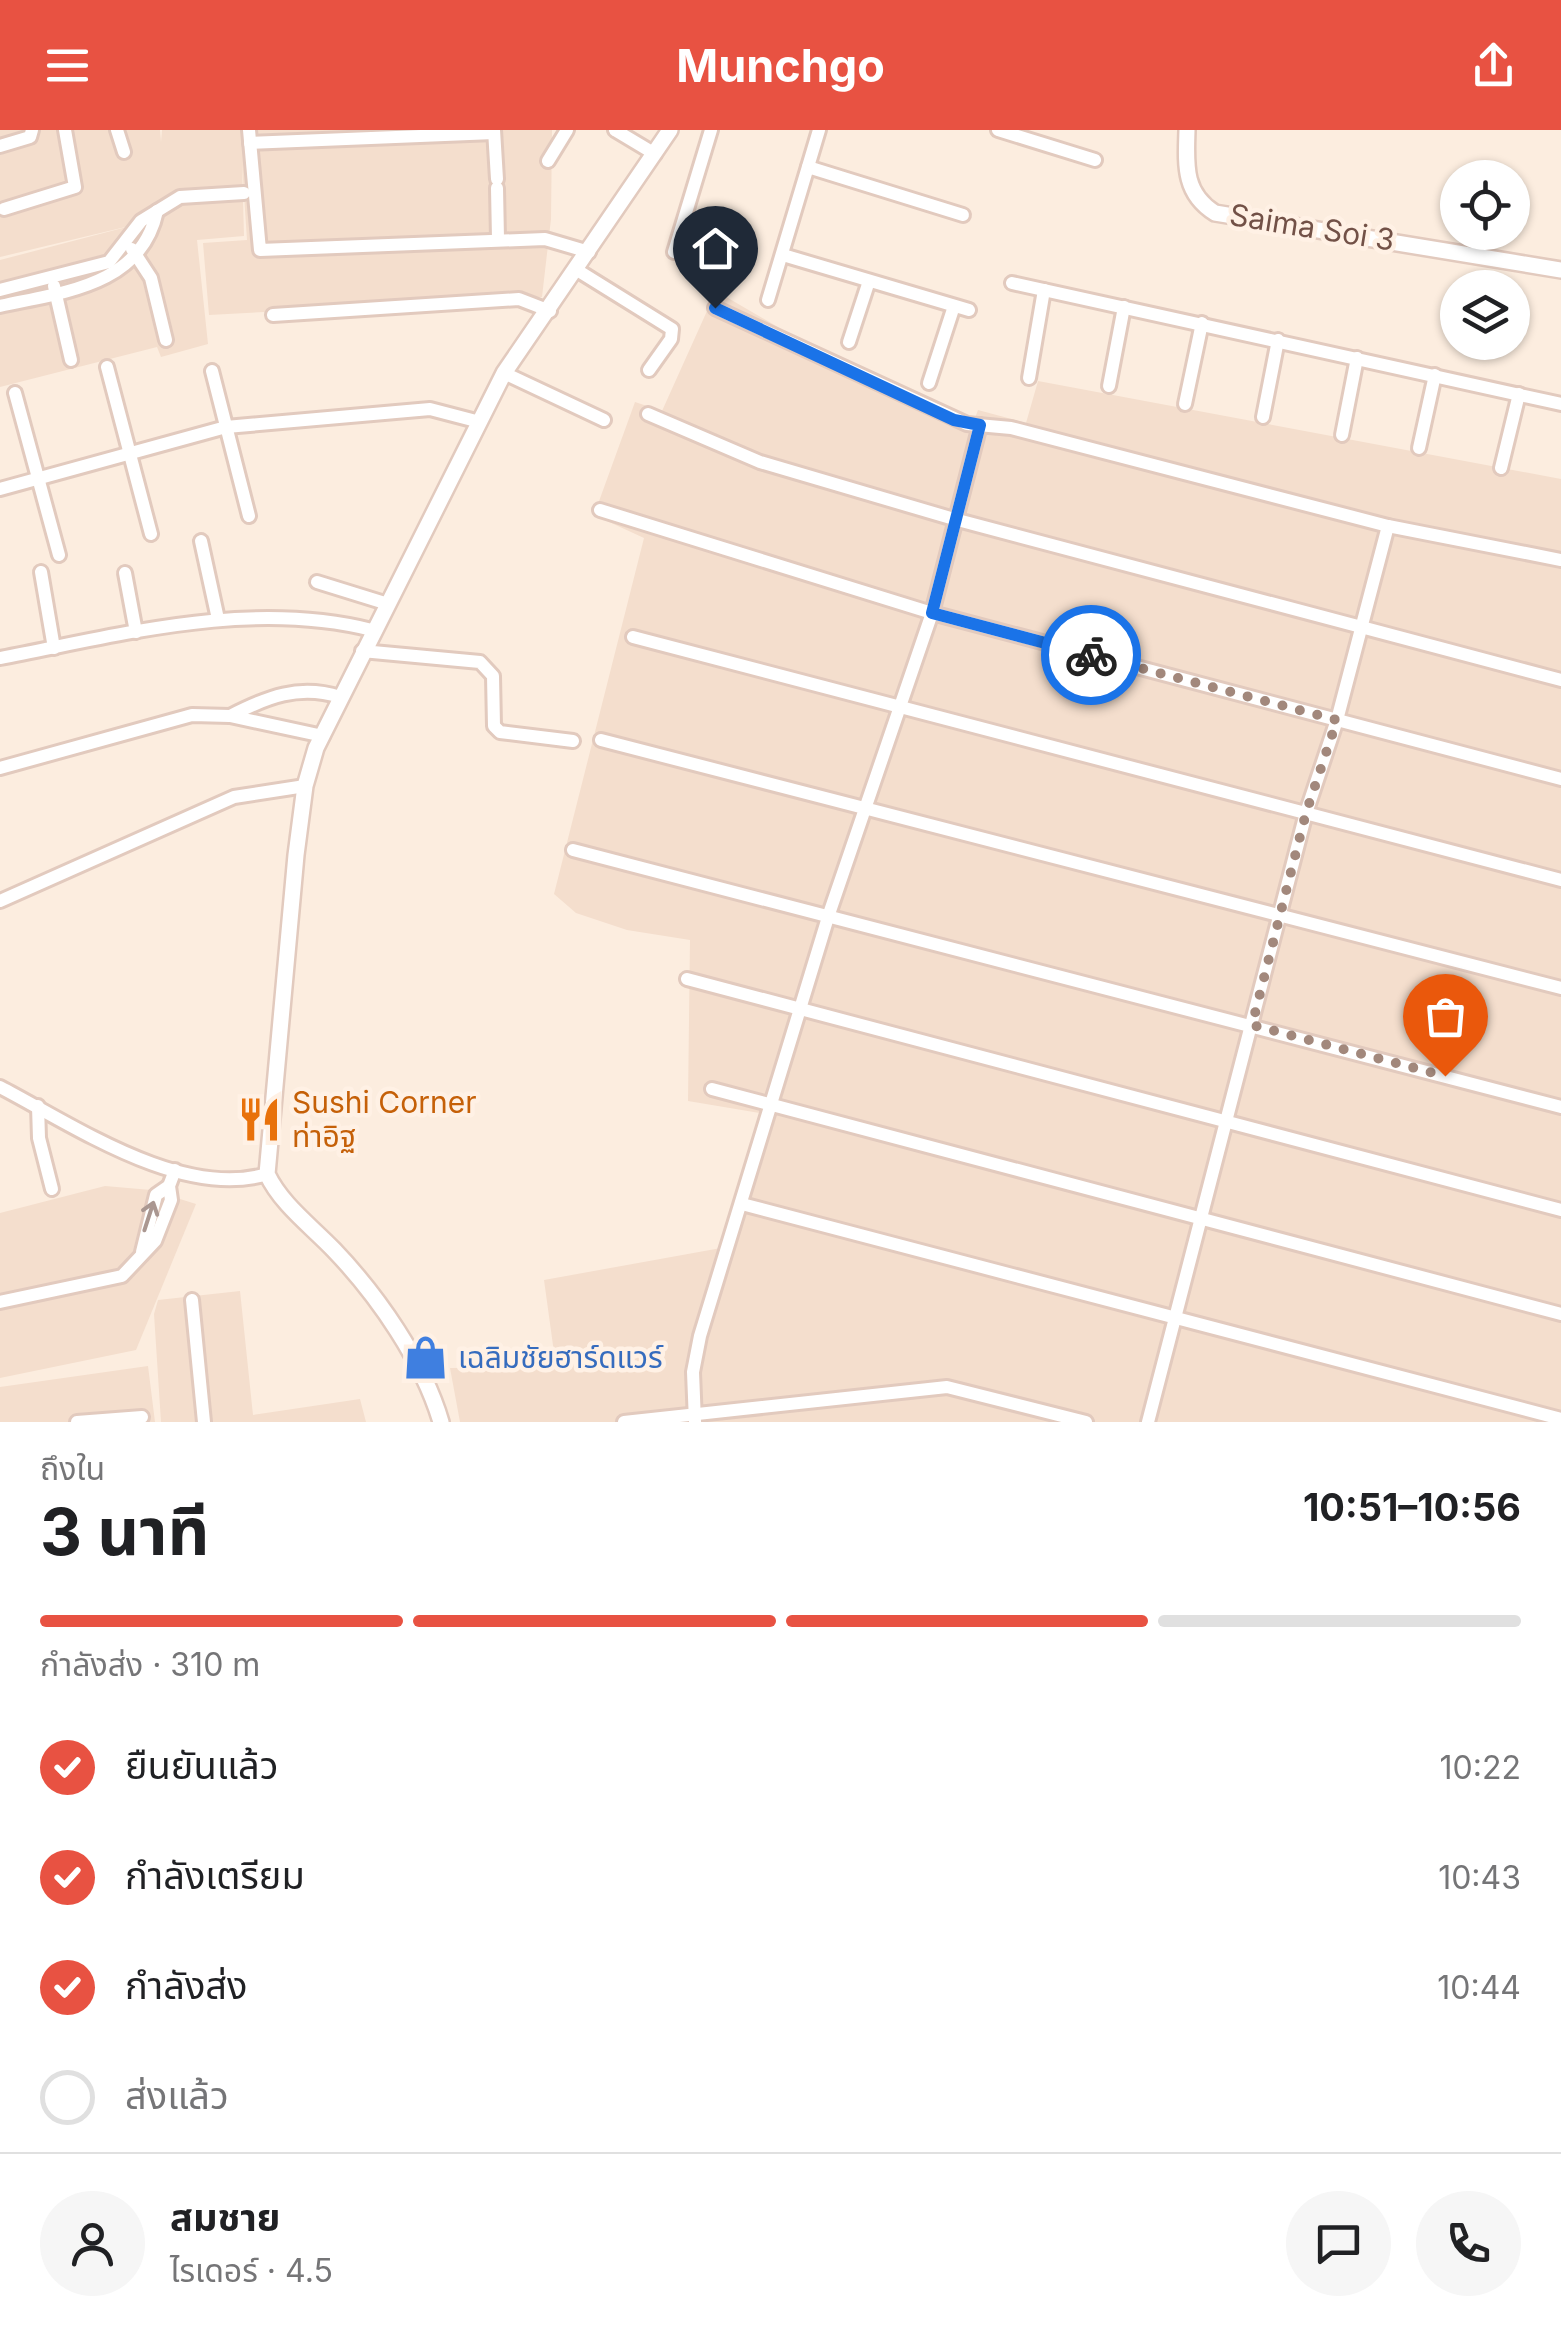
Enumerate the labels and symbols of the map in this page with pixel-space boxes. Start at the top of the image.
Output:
street label: Saima Soi 3 [1227,196,1397,258]
pin [673,206,758,309]
courier [1041,605,1141,705]
pin [1403,974,1488,1077]
place label: Sushi Corner ท่าอิฐ [292,1084,476,1154]
restaurant icon: Sushi Corner ท่าอิฐ [235,1096,283,1144]
one-way arrow [142,1200,160,1232]
shop icon: เฉลิมชัยฮาร์ดแวร์ [401,1334,449,1382]
place label: เฉลิมชัยฮาร์ดแวร์ [458,1339,664,1375]

